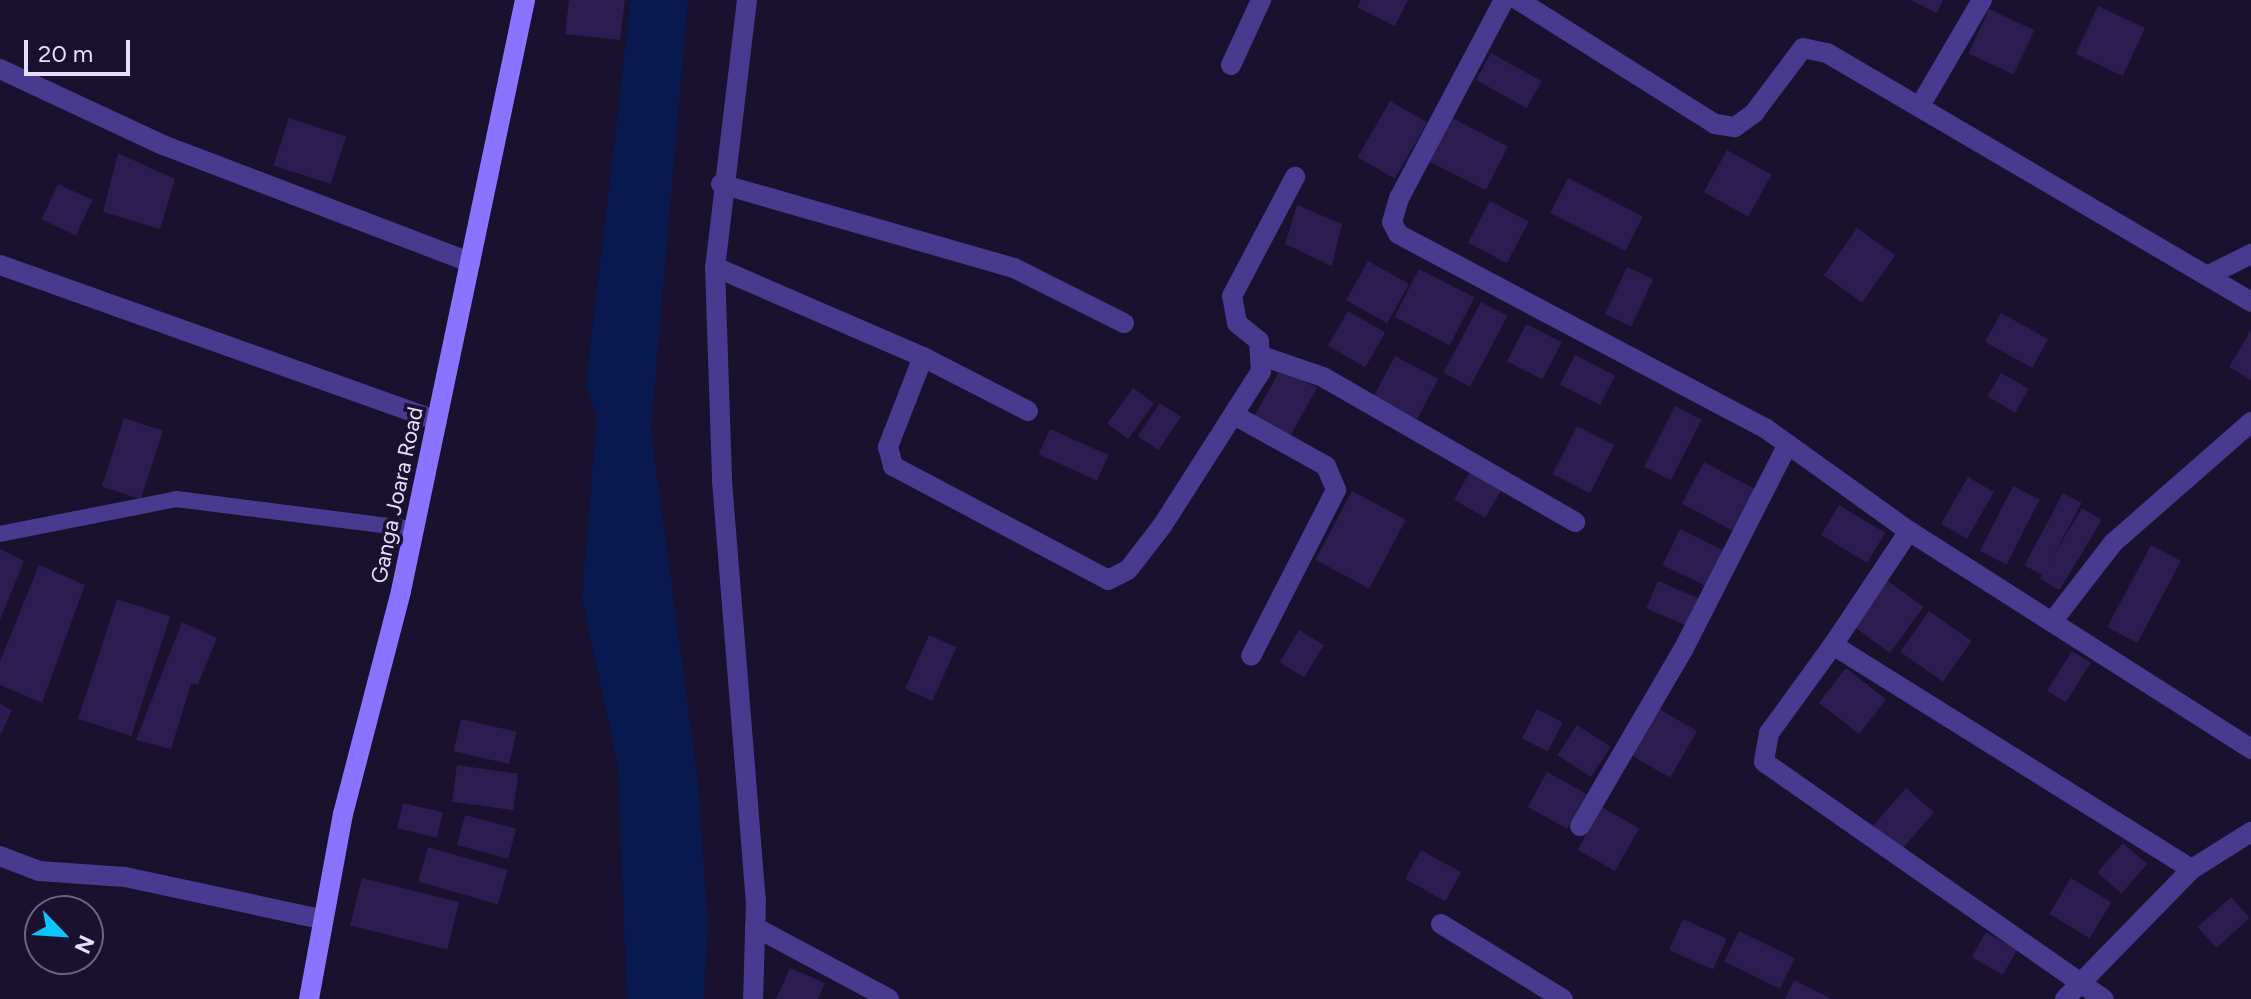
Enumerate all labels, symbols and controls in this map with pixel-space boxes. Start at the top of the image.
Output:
scale bar [28,24,134,74]
text: 20 m [38,39,93,68]
street label: Ganga Joara Road [365,404,429,586]
north arrow [24,895,104,975]
text: N [69,931,100,958]

